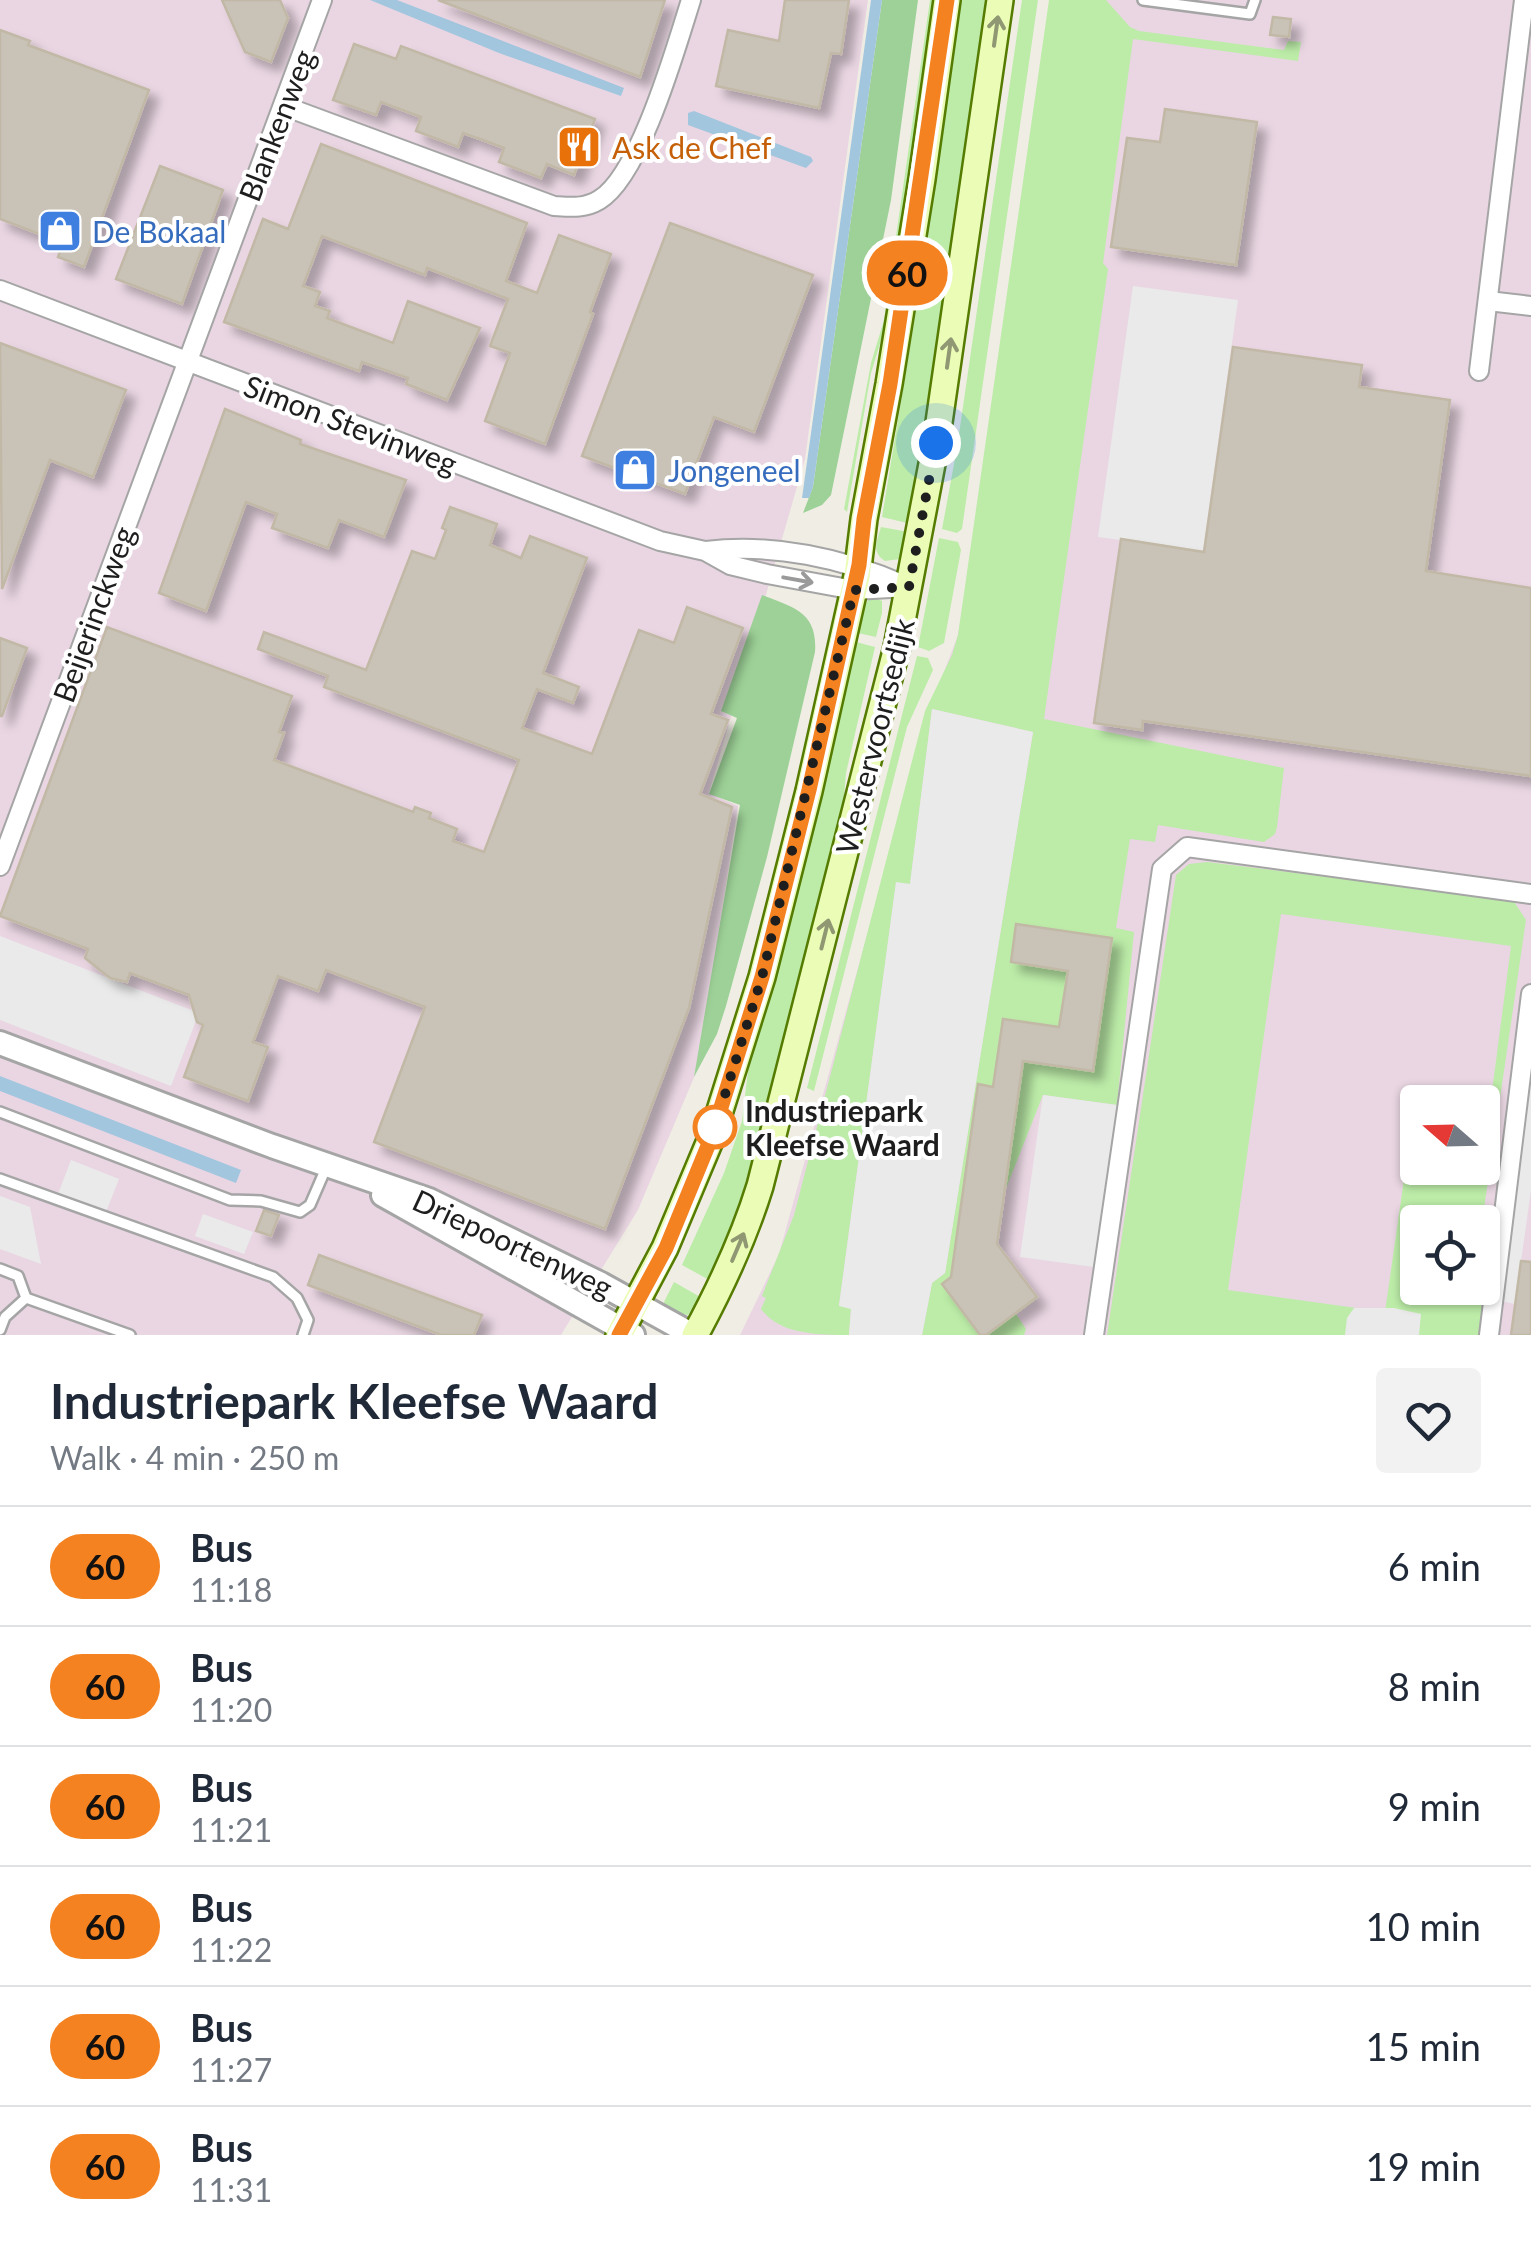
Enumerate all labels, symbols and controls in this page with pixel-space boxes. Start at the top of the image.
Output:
one-way arrow [987,15,1005,48]
street label: Blankenweg [231,44,321,206]
restaurant icon: Ask de Chef [556,124,602,170]
place label: Ask de Chef [612,129,772,165]
shop icon: De Bokaal [37,208,83,254]
place label: De Bokaal [92,213,226,249]
line badge: 60 [862,240,952,306]
text: 60 [887,252,927,294]
one-way arrow [941,337,959,369]
street label: Simon Stevinweg [239,367,463,481]
your location [911,418,961,468]
shop icon: Jongeneel [612,447,658,493]
place label: Jongeneel [668,452,801,488]
street label: Beijerinckweg [45,521,141,707]
one-way arrow [781,571,813,590]
street label: Westervoortsedijk [827,614,921,858]
one-way arrow [816,919,835,951]
north arrow [1400,1085,1500,1185]
map controls [1400,1085,1500,1305]
place label: Industriepark Kleefse Waard [745,1092,940,1162]
marker: Industriepark Kleefse Waard [694,1106,736,1148]
street label: Driepoortenweg [407,1181,619,1305]
button: locate [1400,1205,1500,1305]
one-way arrow [730,1232,748,1263]
button: heart [1376,1368,1481,1473]
text: Industriepark Kleefse Waard [50,1372,659,1429]
text: Walk · 4 min · 250 m [50,1438,339,1477]
text: Bus [190,1524,253,1570]
text: 6 min [1388,1543,1481,1589]
text: 60 [85,1545,125,1587]
text: 11:18 [190,1570,272,1609]
text: Bus [190,1644,253,1690]
text: 8 min [1388,1663,1481,1709]
text: 60 [85,1665,125,1707]
text: 11:20 [190,1690,272,1729]
text: Bus [190,1764,253,1810]
text: 9 min [1388,1783,1481,1829]
text: 60 [85,1785,125,1827]
text: 11:21 [190,1810,272,1849]
text: Bus [190,1884,253,1930]
text: 10 min [1366,1903,1481,1949]
text: 60 [85,1905,125,1947]
text: 11:22 [190,1930,272,1969]
text: Bus [190,2004,253,2050]
text: 15 min [1366,2023,1481,2069]
text: 60 [85,2025,125,2067]
text: 11:27 [190,2050,272,2089]
text: Bus [190,2124,253,2170]
text: 19 min [1366,2143,1481,2189]
text: 60 [85,2145,125,2187]
text: 11:31 [190,2170,272,2209]

